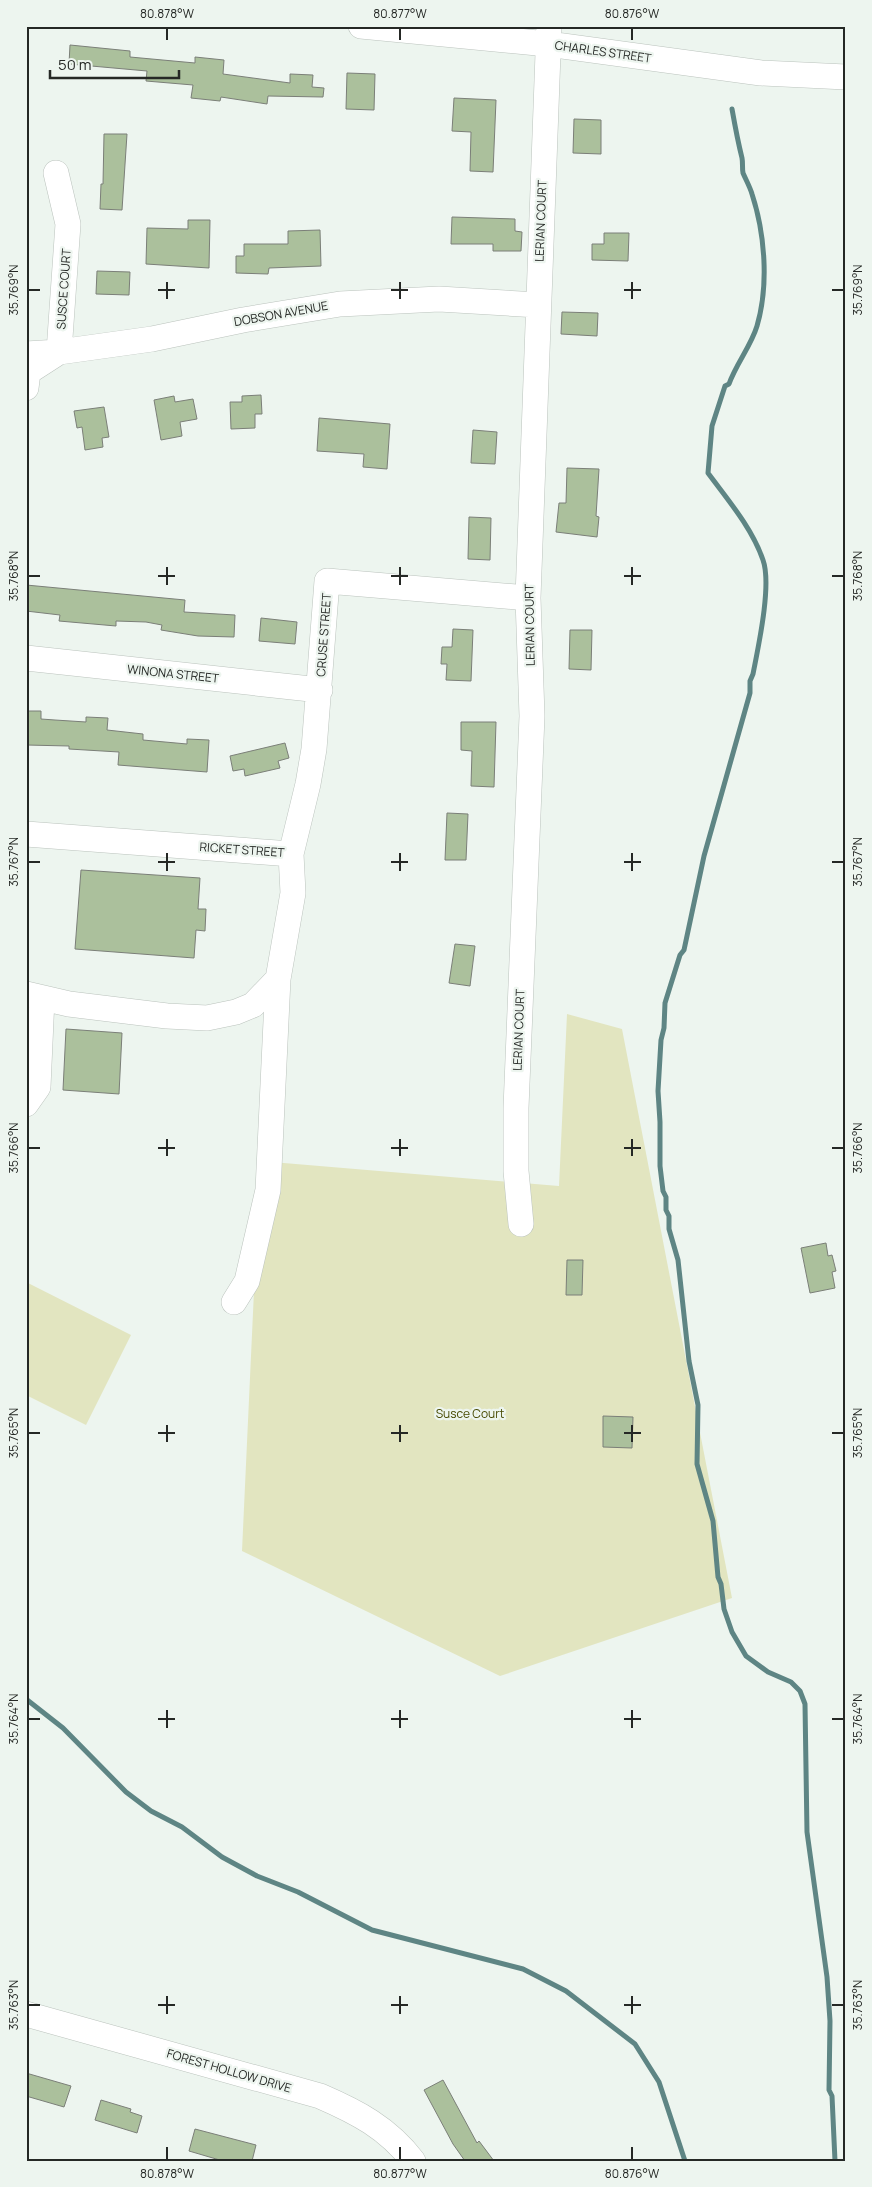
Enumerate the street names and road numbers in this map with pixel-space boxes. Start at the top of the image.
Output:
street label: CHARLES STREET [554,36,653,67]
street label: LERIAN COURT [531,179,550,262]
street label: SUSCE COURT [52,247,75,330]
street label: DOBSON AVENUE [233,297,329,330]
street label: LERIAN COURT [520,583,539,666]
street label: CRUSE STREET [312,592,335,677]
street label: WINONA STREET [126,660,221,687]
street label: RICKET STREET [199,838,286,861]
street label: LERIAN COURT [509,988,528,1071]
street label: FOREST HOLLOW DRIVE [165,2045,294,2096]

